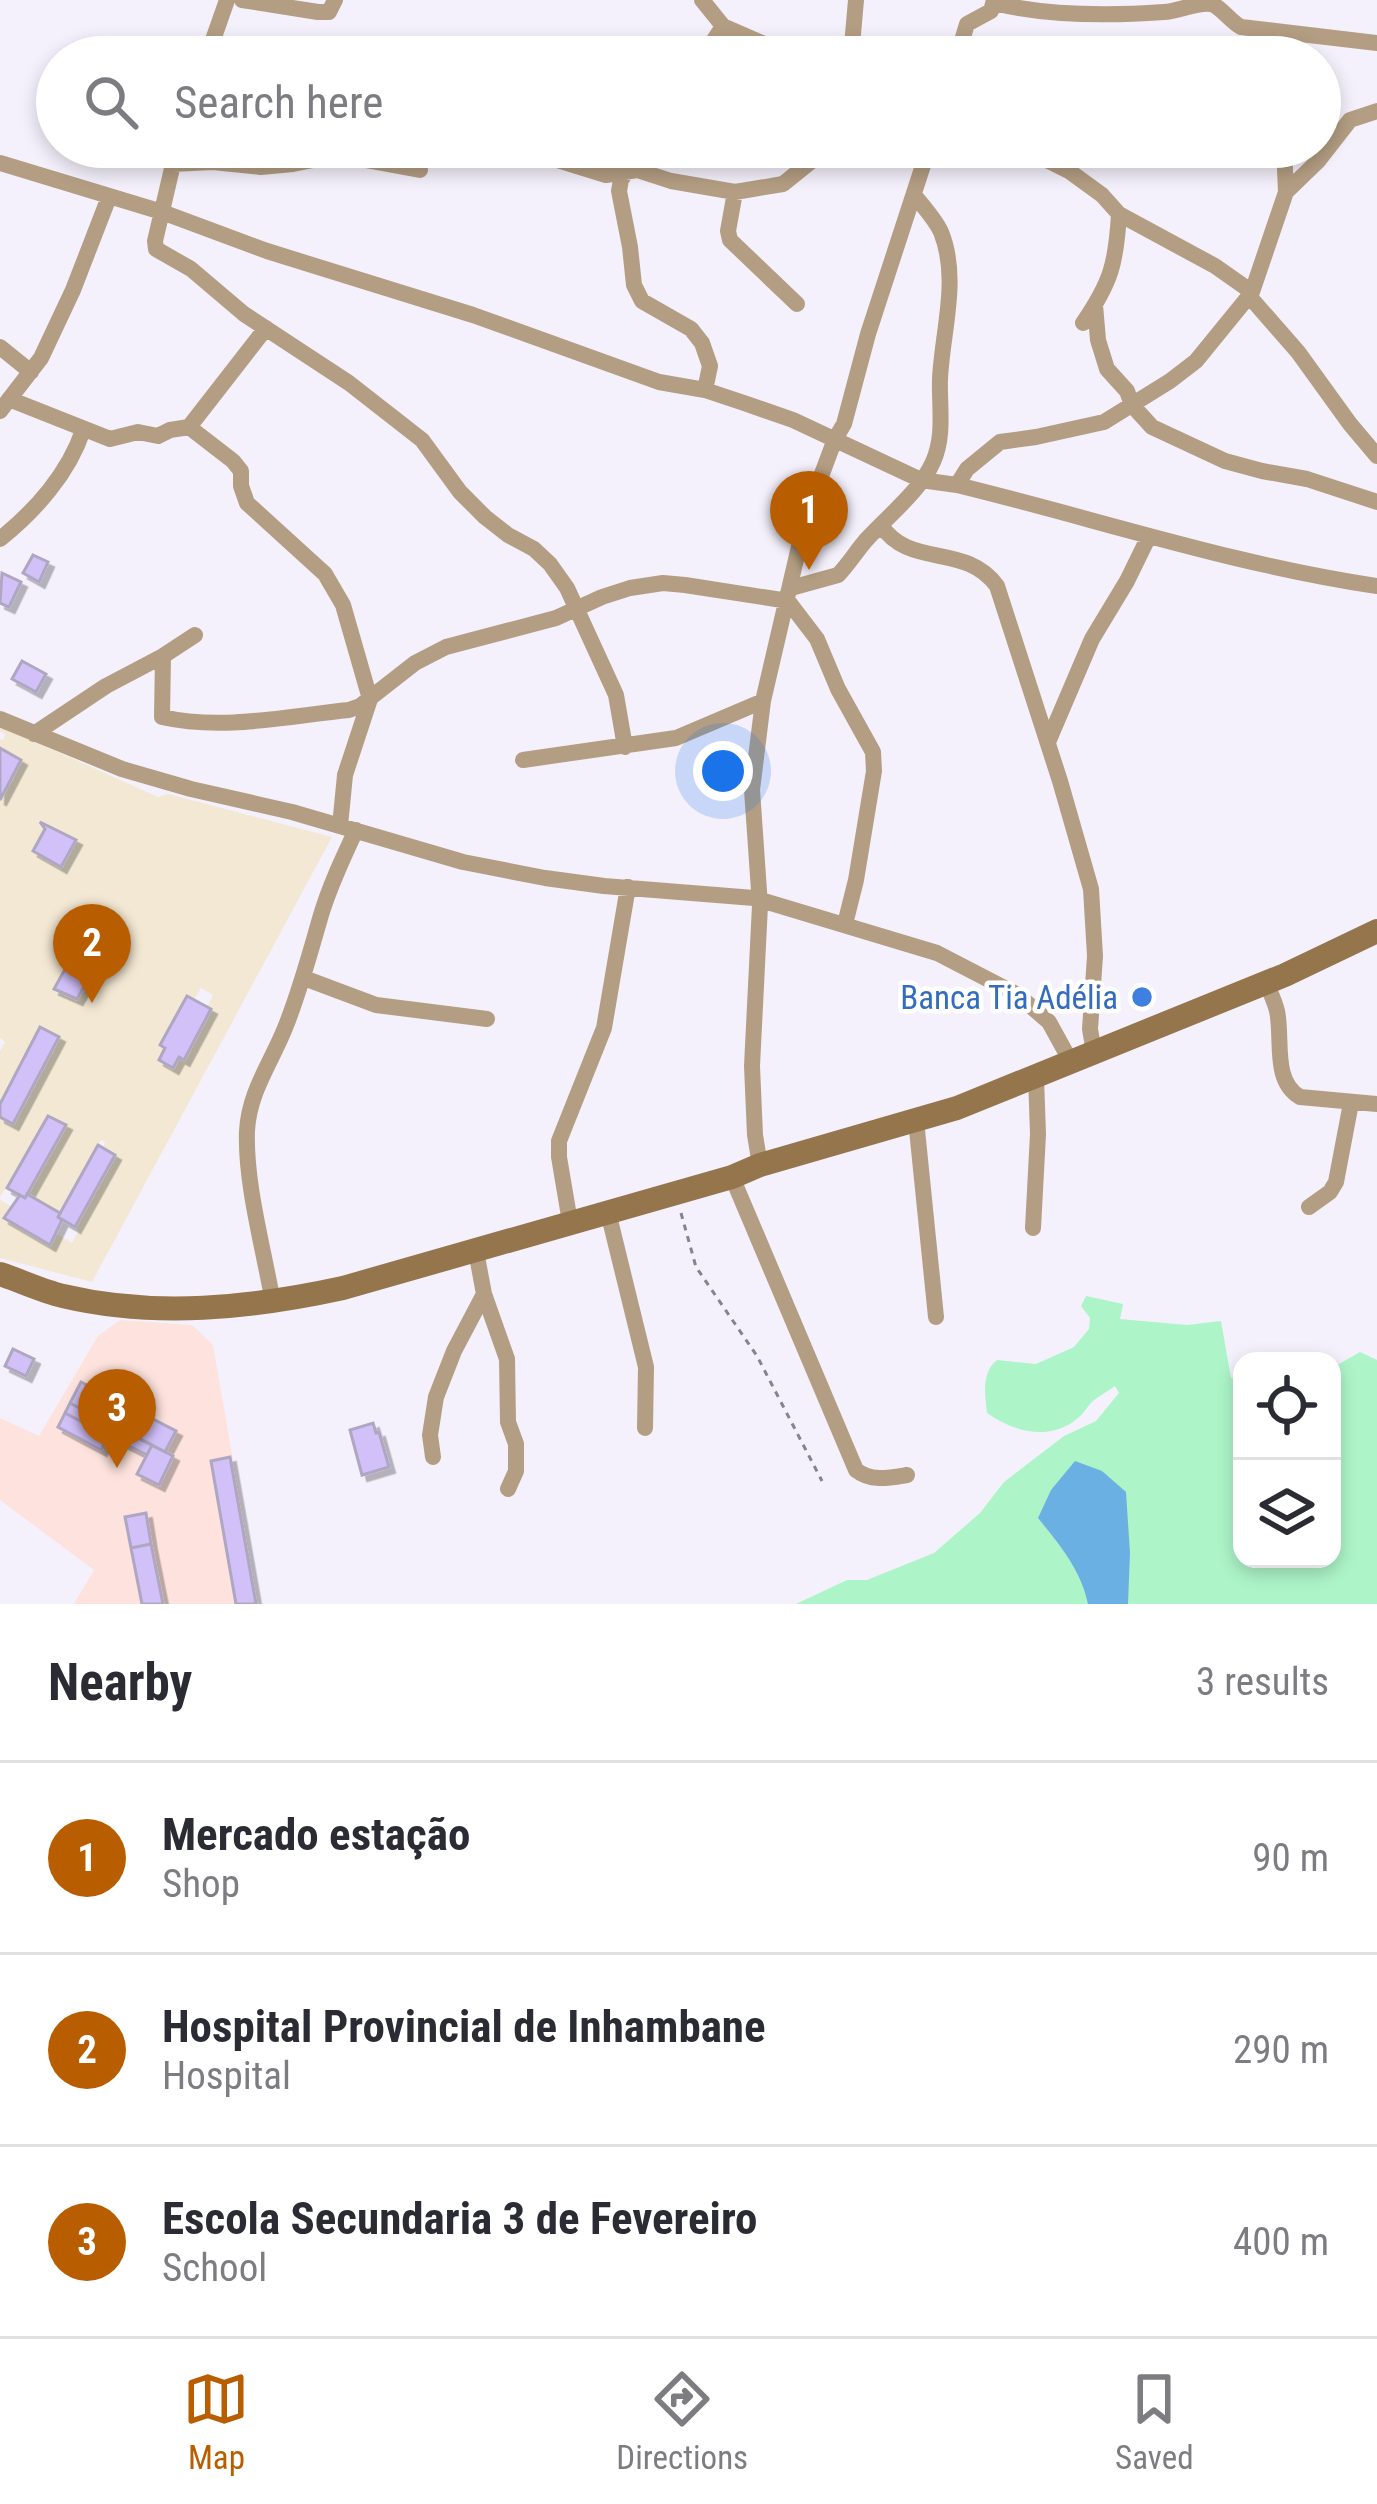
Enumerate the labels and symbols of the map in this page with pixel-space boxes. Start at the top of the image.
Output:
pin: 1 [770,471,848,570]
your location [693,741,753,801]
pin: 2 [53,904,131,1003]
place label: Banca Tia Adélia [900,978,1118,1017]
marker: Banca Tia Adélia [1129,984,1155,1010]
pin: 3 [78,1369,156,1468]

